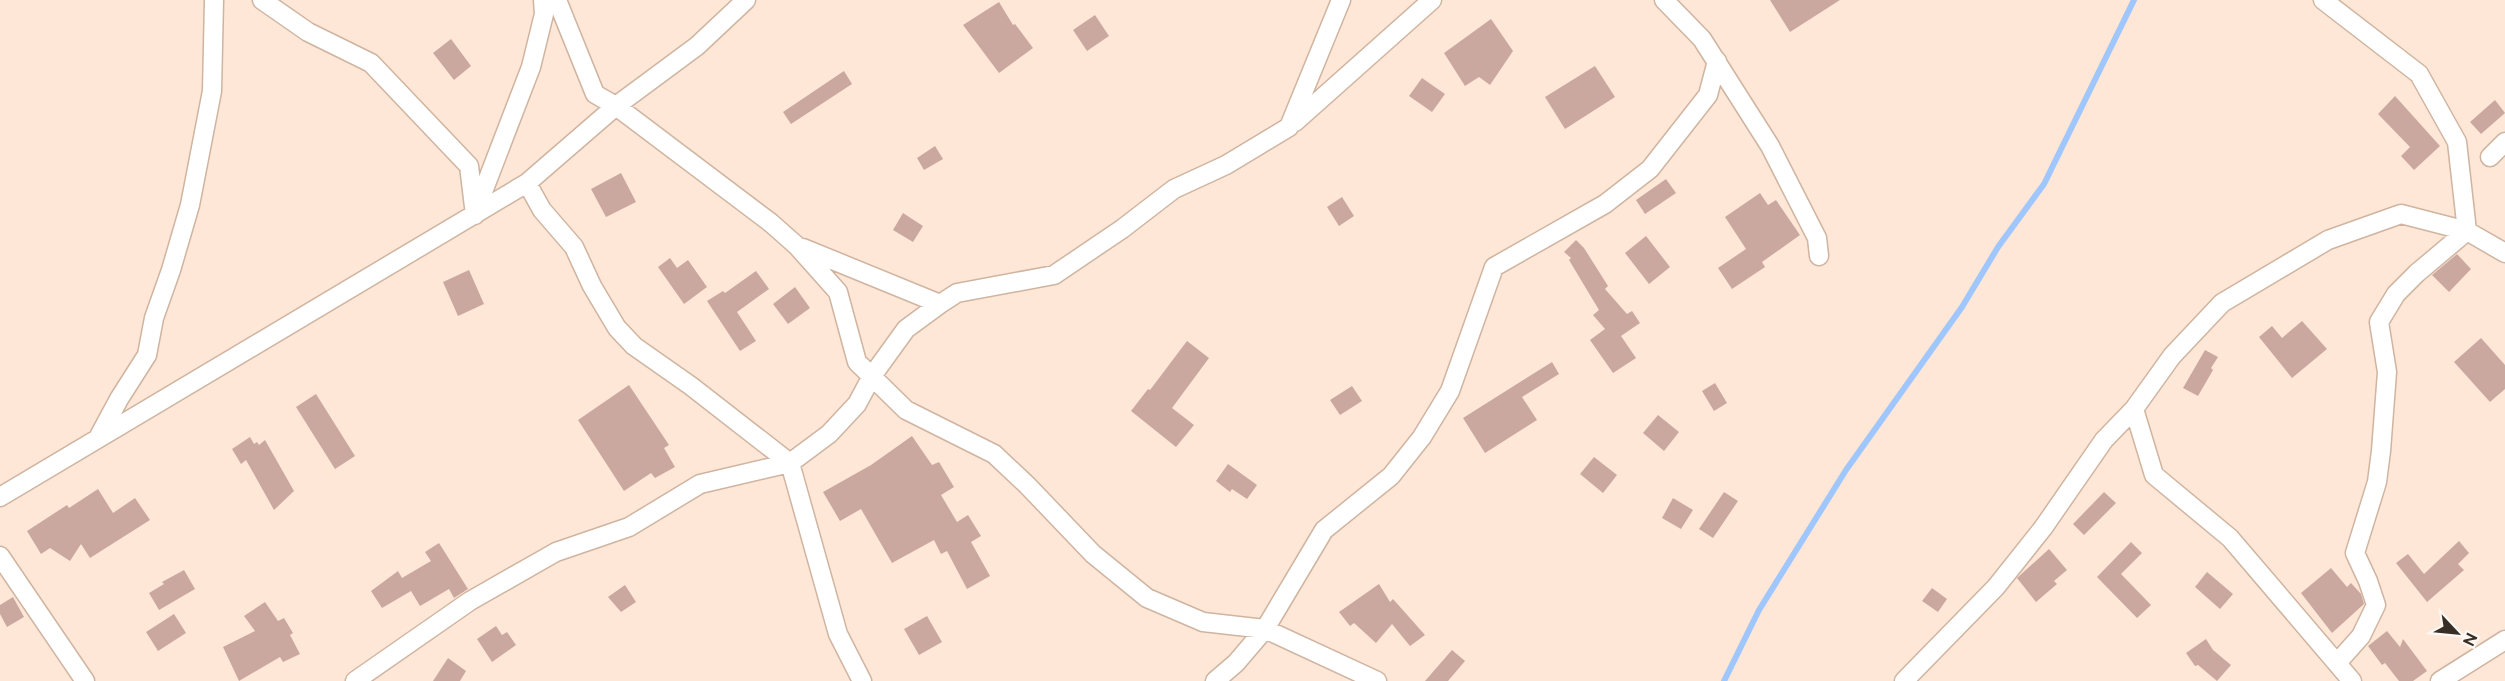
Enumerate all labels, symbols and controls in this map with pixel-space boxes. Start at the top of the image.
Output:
north arrow [2427,603,2487,663]
text: N [2459,630,2481,649]

